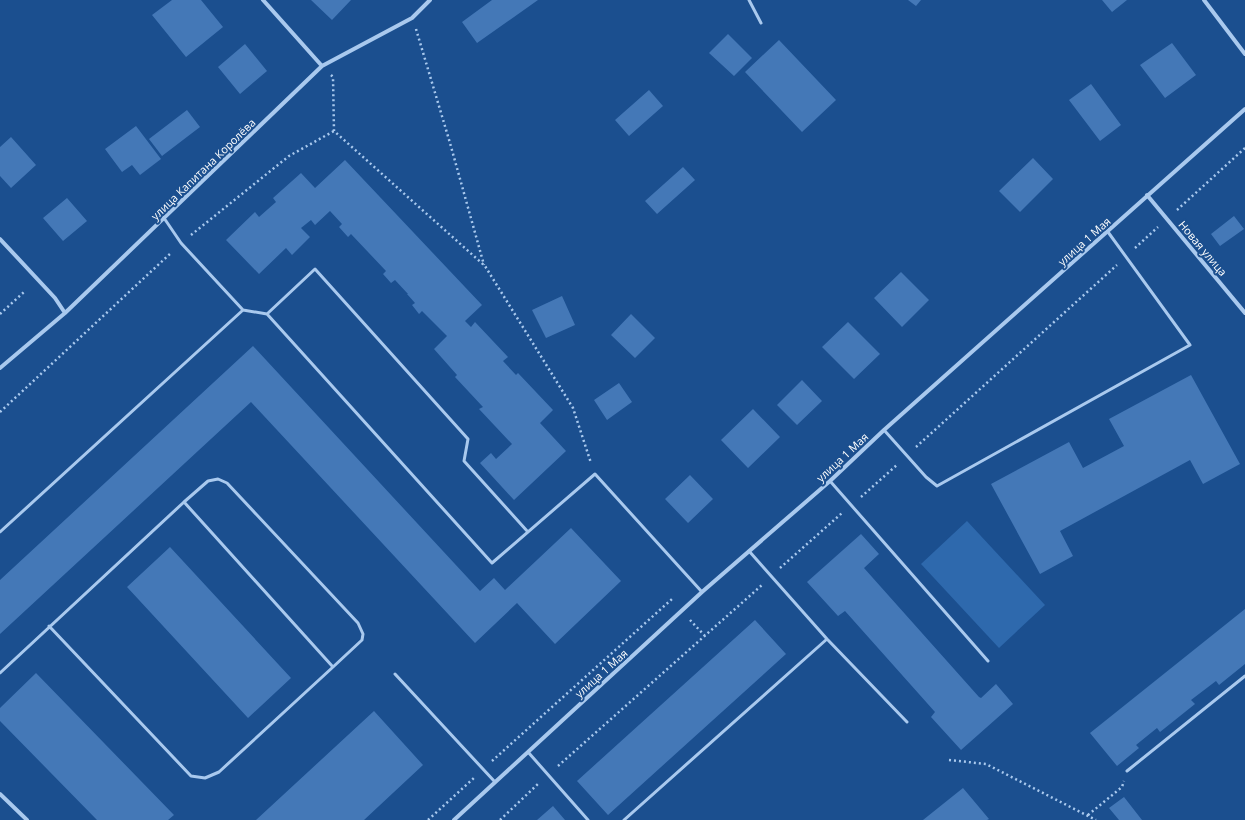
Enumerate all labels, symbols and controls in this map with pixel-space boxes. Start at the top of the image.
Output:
street label: улица Капитана Королёва [147,115,259,223]
street label: улица 1 Мая [1054,213,1114,269]
street label: Новая улица [1175,217,1231,279]
street label: улица 1 Мая [813,429,871,485]
street label: улица 1 Мая [571,645,631,701]

